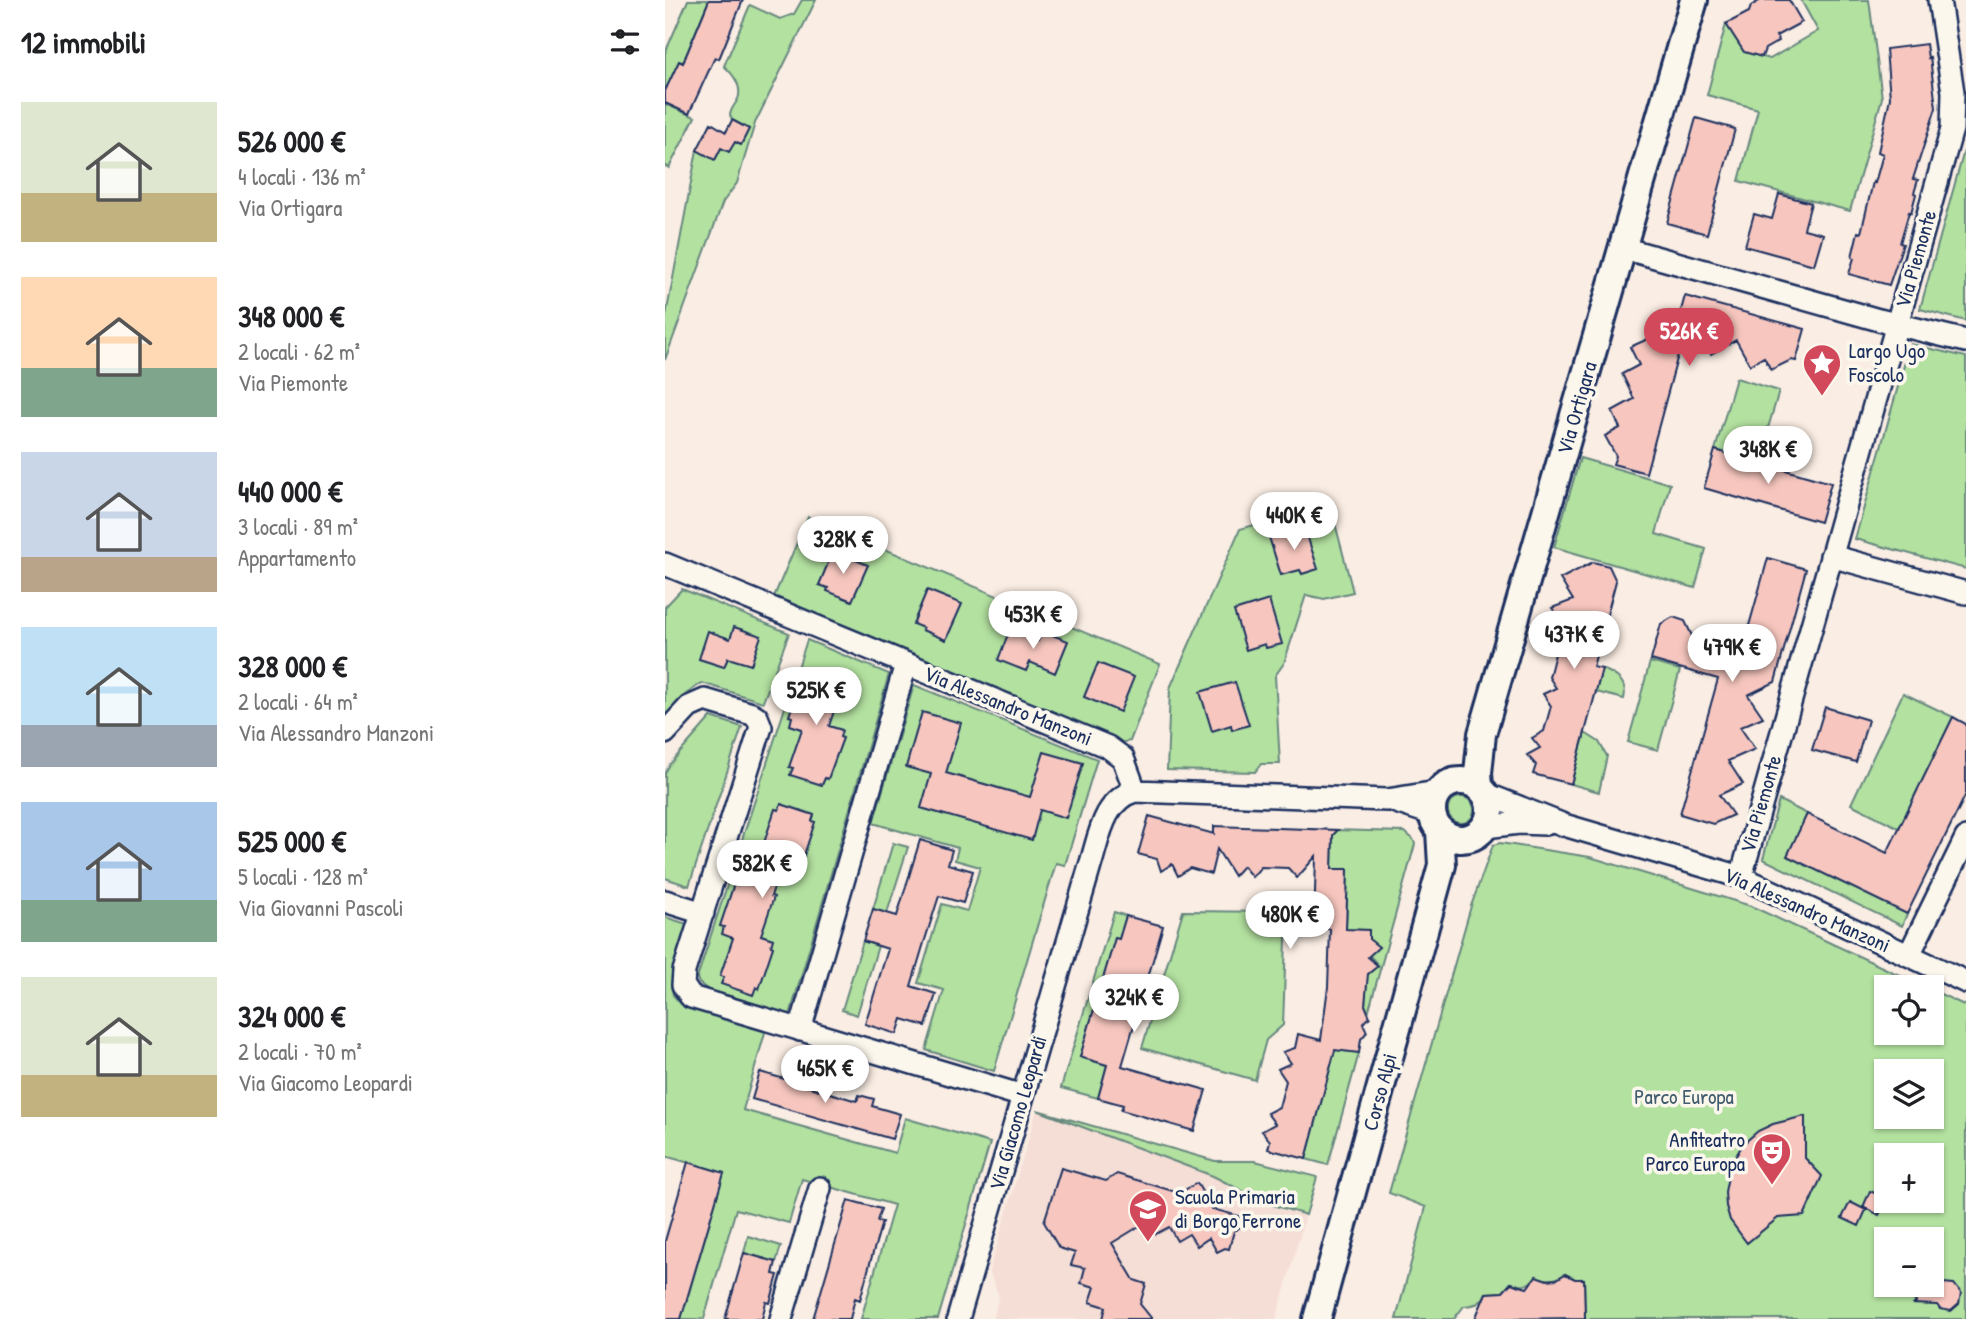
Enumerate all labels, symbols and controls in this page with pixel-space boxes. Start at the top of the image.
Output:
text: 12 immobili [21,22,146,62]
icon: filters [606,23,644,61]
text: 526 000 € [238,121,345,161]
icon: home [77,130,161,214]
text: 4 locali · 136 m² [238,161,366,192]
text: Via Ortigara [238,192,342,223]
street label: Via Piemonte [1888,207,1943,311]
text: 348 000 € [238,296,344,336]
icon: home [77,305,161,389]
pin: 526K € [1632,308,1746,368]
text: 526K € [1660,315,1718,346]
text: 2 locali · 62 m² [238,336,360,367]
place label: Largo Ugo Foscolo [1848,336,1925,389]
place icon: Largo Ugo Foscolo [1801,342,1843,397]
street label: Via Ortigara [1549,358,1604,458]
text: Via Piemonte [238,367,348,398]
pin: 348K € [1711,426,1825,486]
text: 348K € [1739,433,1797,464]
text: 440 000 € [238,471,343,511]
icon: home [77,480,161,564]
pin: 440K € [1237,492,1351,552]
text: 440K € [1266,499,1322,530]
text: 3 locali · 89 m² [238,511,358,542]
pin: 328K € [786,516,900,576]
text: 328K € [813,523,873,554]
text: Appartamento [238,542,356,573]
pin: 453K € [976,592,1090,651]
text: 453K € [1004,598,1062,629]
pin: 437K € [1517,612,1631,671]
text: 437K € [1545,618,1603,649]
pin: 479K € [1675,624,1789,684]
text: 479K € [1704,631,1760,662]
text: 328 000 € [238,646,347,686]
icon: home [77,655,161,739]
street label: Via Alessandro Manzoni [920,659,1097,753]
pin: 525K € [759,668,873,727]
text: 525K € [787,674,845,705]
text: 2 locali · 64 m² [238,686,358,717]
text: Via Alessandro Manzoni [238,717,434,748]
street label: Via Piemonte [1733,752,1788,856]
text: 525 000 € [238,821,346,861]
icon: home [77,830,161,914]
pin: 582K € [705,841,819,900]
text: 582K € [733,847,791,878]
street label: Via Alessandro Manzoni [1720,860,1895,959]
text: 5 locali · 128 m² [238,861,368,892]
text: Via Giovanni Pascoli [238,892,404,923]
pin: 480K € [1233,892,1347,951]
text: 480K € [1261,898,1319,929]
pin: 324K € [1077,974,1191,1034]
map controls [1874,975,1944,1297]
button: locate [1874,975,1944,1045]
text: 324K € [1105,981,1163,1012]
text: 324 000 € [238,996,345,1036]
icon: home [77,1005,161,1089]
street label: Via Giacomo Leopardi [982,1032,1053,1194]
text: 2 locali · 70 m² [238,1036,362,1067]
pin: 465K € [768,1046,882,1105]
street label: Corso Alpi [1355,1050,1404,1134]
text: 465K € [797,1052,853,1083]
button: layers [1874,1059,1944,1129]
text: Via Giacomo Leopardi [238,1067,413,1098]
park label: Parco Europa [1634,1082,1734,1111]
place label: Anfiteatro Parco Europa [1646,1125,1745,1178]
theatre icon: Anfiteatro Parco Europa [1751,1131,1793,1186]
button: + [1874,1143,1944,1213]
place label: Scuola Primaria di Borgo Ferrone [1175,1182,1301,1235]
school or university icon: Scuola Primaria di Borgo Ferrone [1127,1188,1169,1243]
button: − [1874,1227,1944,1297]

